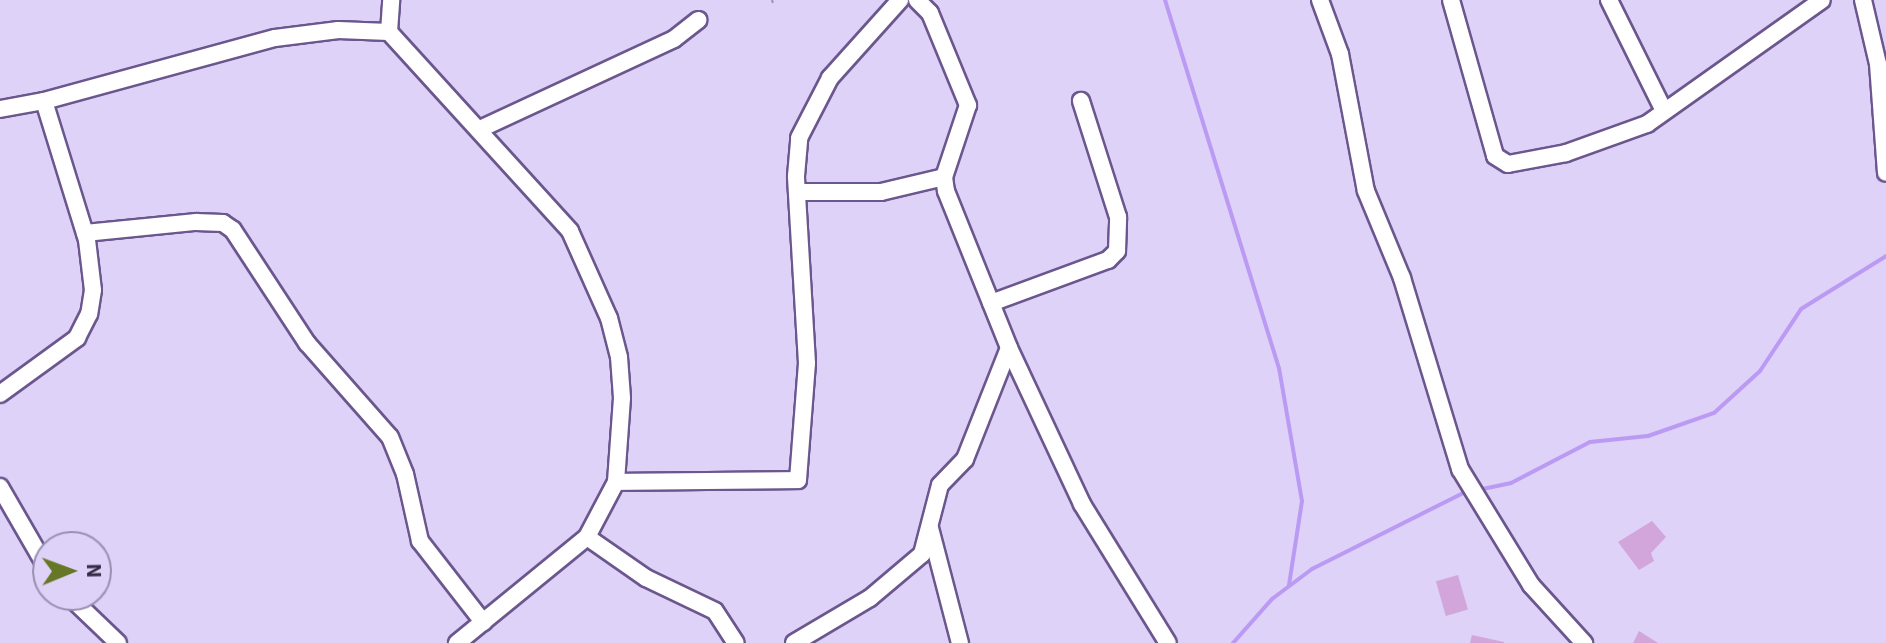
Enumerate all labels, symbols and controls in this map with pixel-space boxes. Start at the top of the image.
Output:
north arrow [32,531,112,611]
text: N [78,563,110,578]

